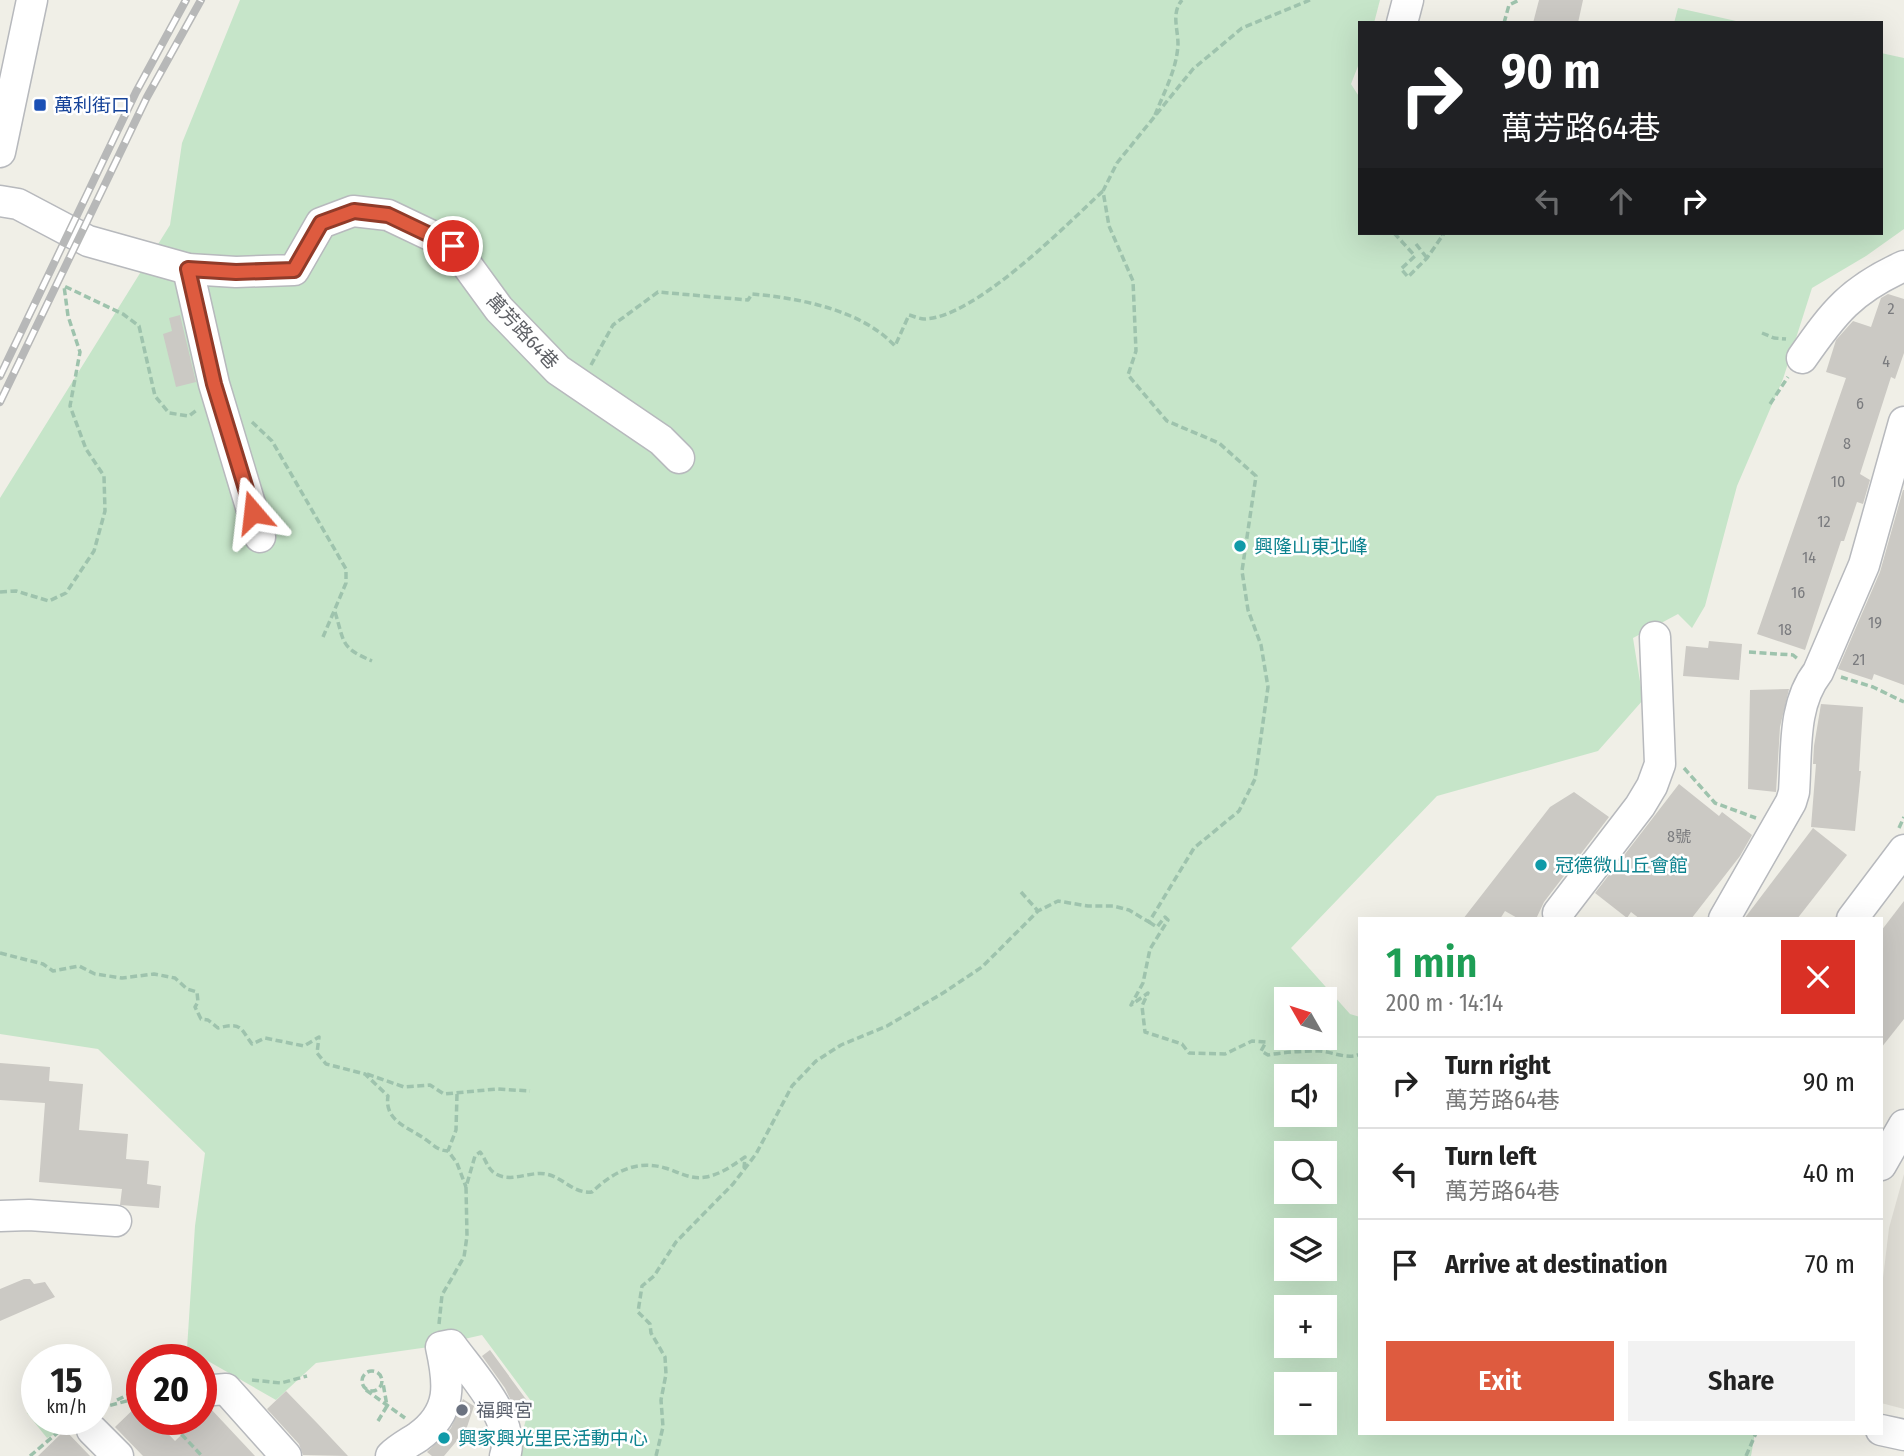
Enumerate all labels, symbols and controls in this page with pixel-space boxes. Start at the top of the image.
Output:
text: 90 m [1501,42,1601,101]
icon: right [1386,49,1477,140]
place label: 萬利街口 [54,94,130,117]
marker: 萬利街口 [32,97,48,113]
text: 萬芳路64巷 [1501,109,1660,147]
icon: left [1529,182,1567,220]
icon: ahead [1602,182,1640,220]
icon: right [1675,182,1713,220]
pin [423,216,483,276]
icon: arrive [434,227,472,265]
street label: 萬芳路64巷 [482,289,563,374]
house number: 2 [1887,299,1895,318]
house number: 4 [1882,352,1890,371]
house number: 6 [1856,394,1864,413]
house number: 8 [1843,434,1851,453]
house number: 10 [1831,472,1845,491]
position arrow [216,475,290,549]
house number: 12 [1817,512,1831,531]
place label: 興隆山東北峰 [1254,535,1368,558]
marker: 興隆山東北峰 [1232,538,1248,554]
house number: 14 [1802,548,1816,567]
house number: 16 [1791,583,1805,602]
house number: 19 [1868,613,1882,632]
house number: 18 [1778,620,1792,639]
house number: 21 [1853,650,1865,669]
house number: 8號 [1667,827,1691,846]
place label: 冠德微山丘會館 [1555,854,1688,877]
marker: 冠德微山丘會館 [1533,857,1549,873]
text: 1 min [1386,938,1477,988]
button: close [1781,940,1855,1014]
north arrow [1274,987,1337,1050]
map controls [1274,987,1337,1435]
text: 200 m · 14:14 [1386,989,1503,1017]
text: Turn right [1445,1050,1551,1081]
button: sound [1274,1064,1337,1127]
icon: right [1386,1064,1424,1102]
text: 90 m [1803,1067,1855,1098]
text: 萬芳路64巷 [1445,1086,1560,1114]
button: search [1274,1141,1337,1204]
text: Turn left [1445,1141,1537,1172]
icon: left [1386,1155,1424,1193]
text: 40 m [1803,1158,1855,1189]
text: 萬芳路64巷 [1445,1177,1560,1205]
button: layers [1274,1218,1337,1281]
icon: arrive [1386,1246,1424,1284]
text: Arrive at destination [1445,1249,1668,1280]
text: 70 m [1805,1249,1855,1280]
button: + [1274,1295,1337,1358]
button: Exit [1386,1341,1614,1421]
button: Share [1628,1341,1855,1421]
speed limit sign: 20 [126,1344,217,1435]
text: 15 [50,1359,82,1401]
button: − [1274,1372,1337,1435]
text: km/h [46,1396,87,1418]
place label: 福興宮 [476,1399,533,1422]
marker: 福興宮 [454,1402,470,1418]
place label: 興家興光里民活動中心 [458,1427,648,1450]
marker: 興家興光里民活動中心 [436,1430,452,1446]

